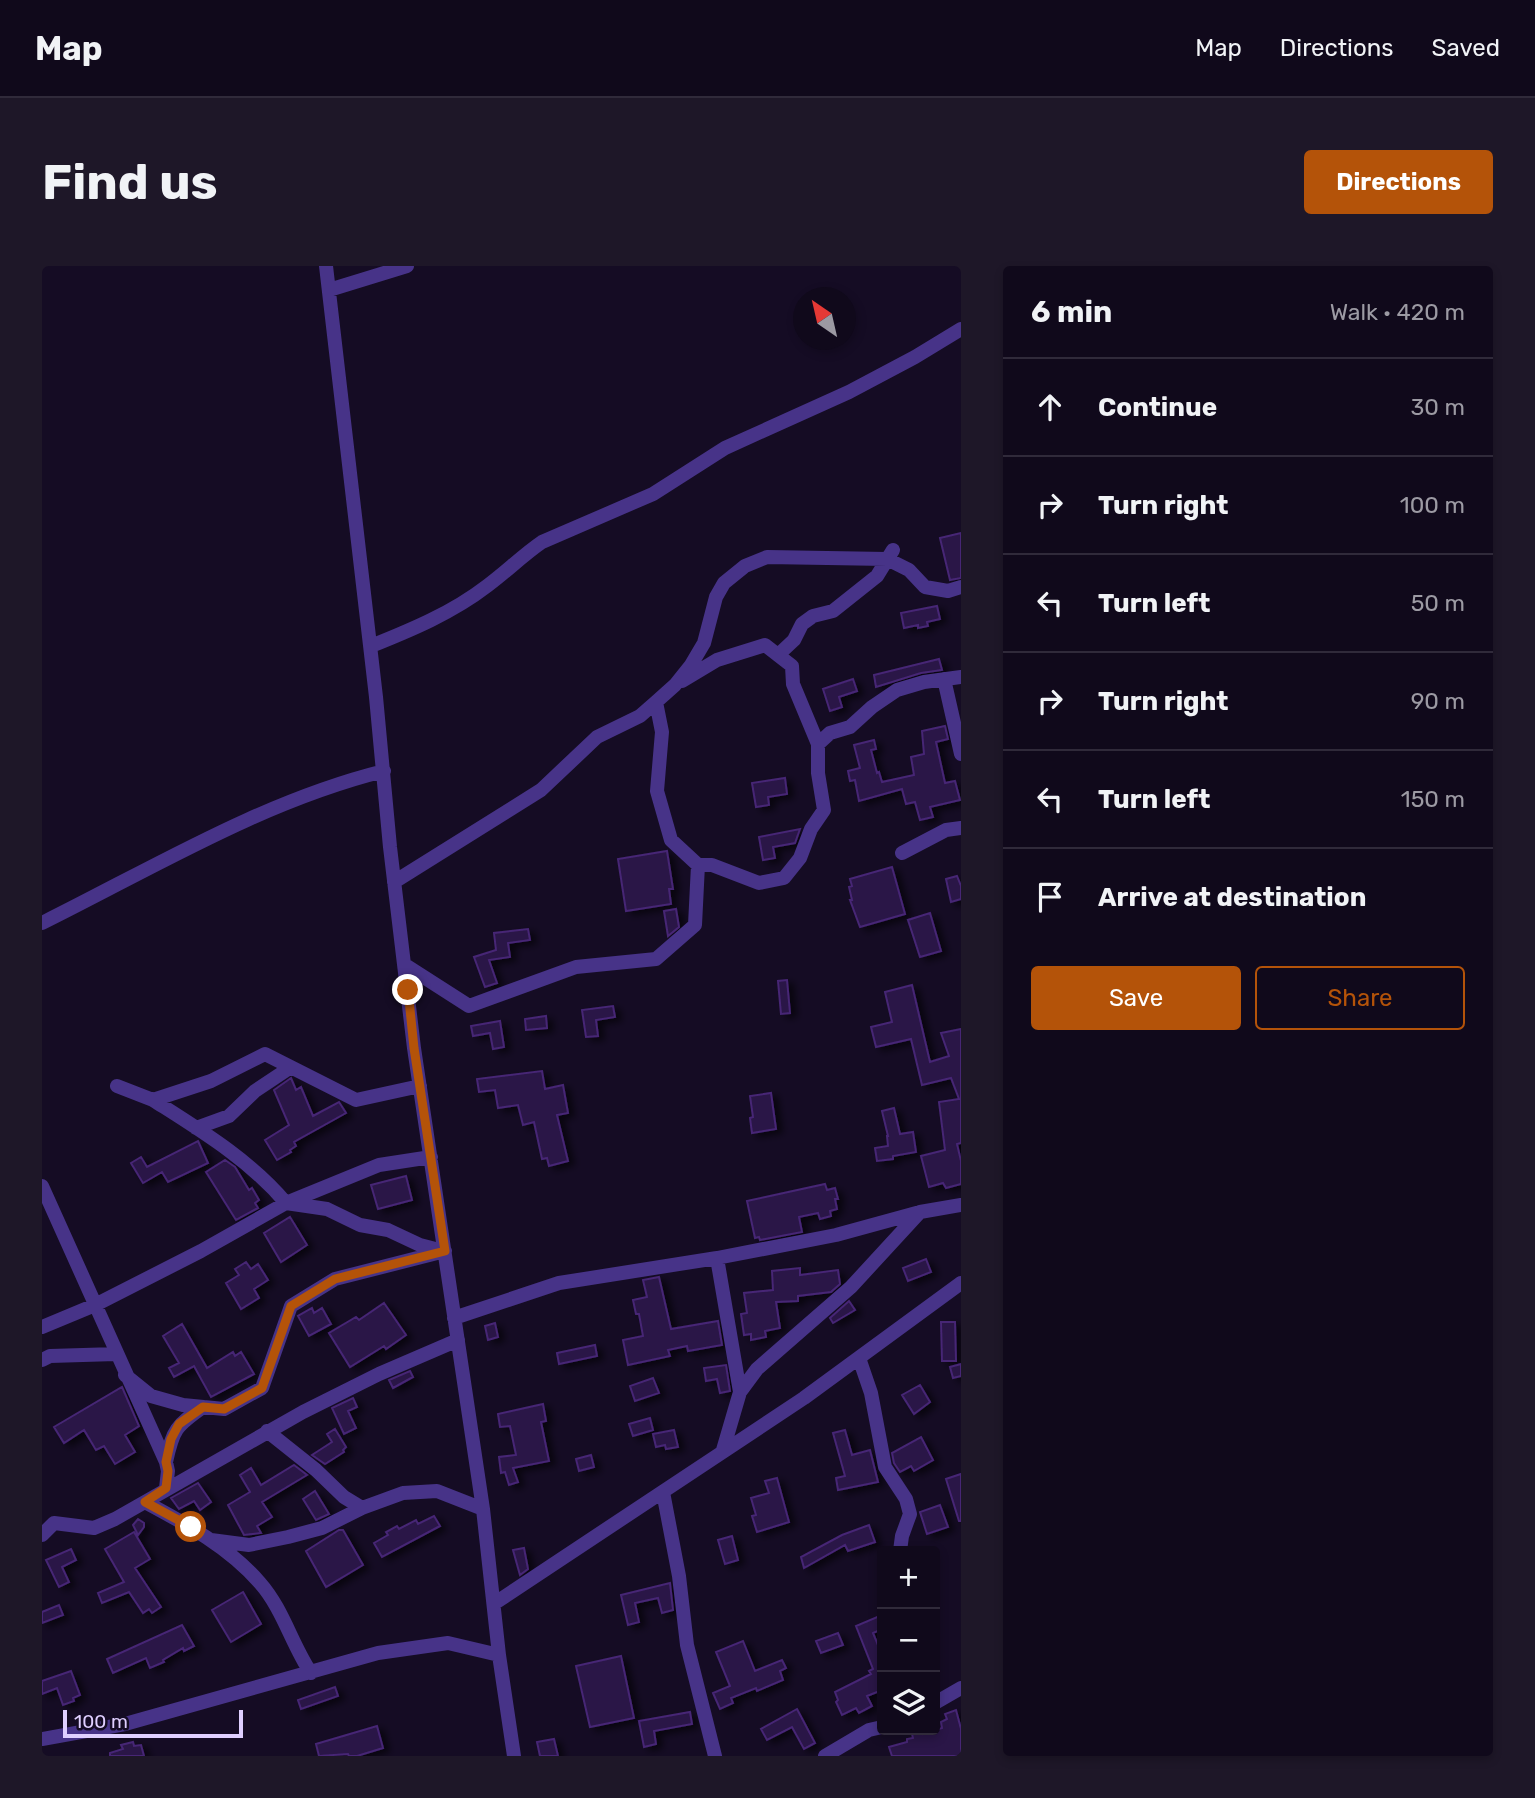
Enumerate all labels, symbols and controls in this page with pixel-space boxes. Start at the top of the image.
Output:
text: Map [35,29,103,68]
text: Map [1195,34,1242,62]
text: Directions [1280,34,1393,62]
text: Saved [1431,34,1500,62]
button: Directions [1304,150,1493,214]
text: Find us [42,153,218,211]
north arrow [793,287,856,350]
text: 6 min [1031,294,1112,330]
text: Walk · 420 m [1330,298,1465,326]
icon: ahead [1031,388,1069,426]
text: Continue [1098,392,1217,423]
text: 30 m [1410,393,1465,421]
icon: right [1031,486,1069,524]
text: Turn right [1098,490,1228,521]
text: 100 m [1400,491,1465,519]
icon: left [1031,584,1069,622]
text: Turn left [1098,588,1210,619]
text: 50 m [1411,589,1465,617]
icon: right [1031,682,1069,720]
text: Turn right [1098,686,1228,717]
text: 90 m [1411,687,1465,715]
icon: left [1031,780,1069,818]
text: Turn left [1098,784,1210,815]
text: 150 m [1401,785,1465,813]
icon: arrive [1031,878,1069,916]
text: Arrive at destination [1098,882,1366,913]
button: Save [1031,966,1241,1030]
button: Share [1255,966,1465,1030]
route end [392,974,423,1005]
route start [175,1511,206,1542]
map controls [877,1546,940,1735]
button: + [877,1546,940,1609]
button: − [877,1609,940,1672]
button: layers [877,1672,940,1735]
scale bar [63,1707,243,1739]
text: 100 m [74,1710,128,1733]

